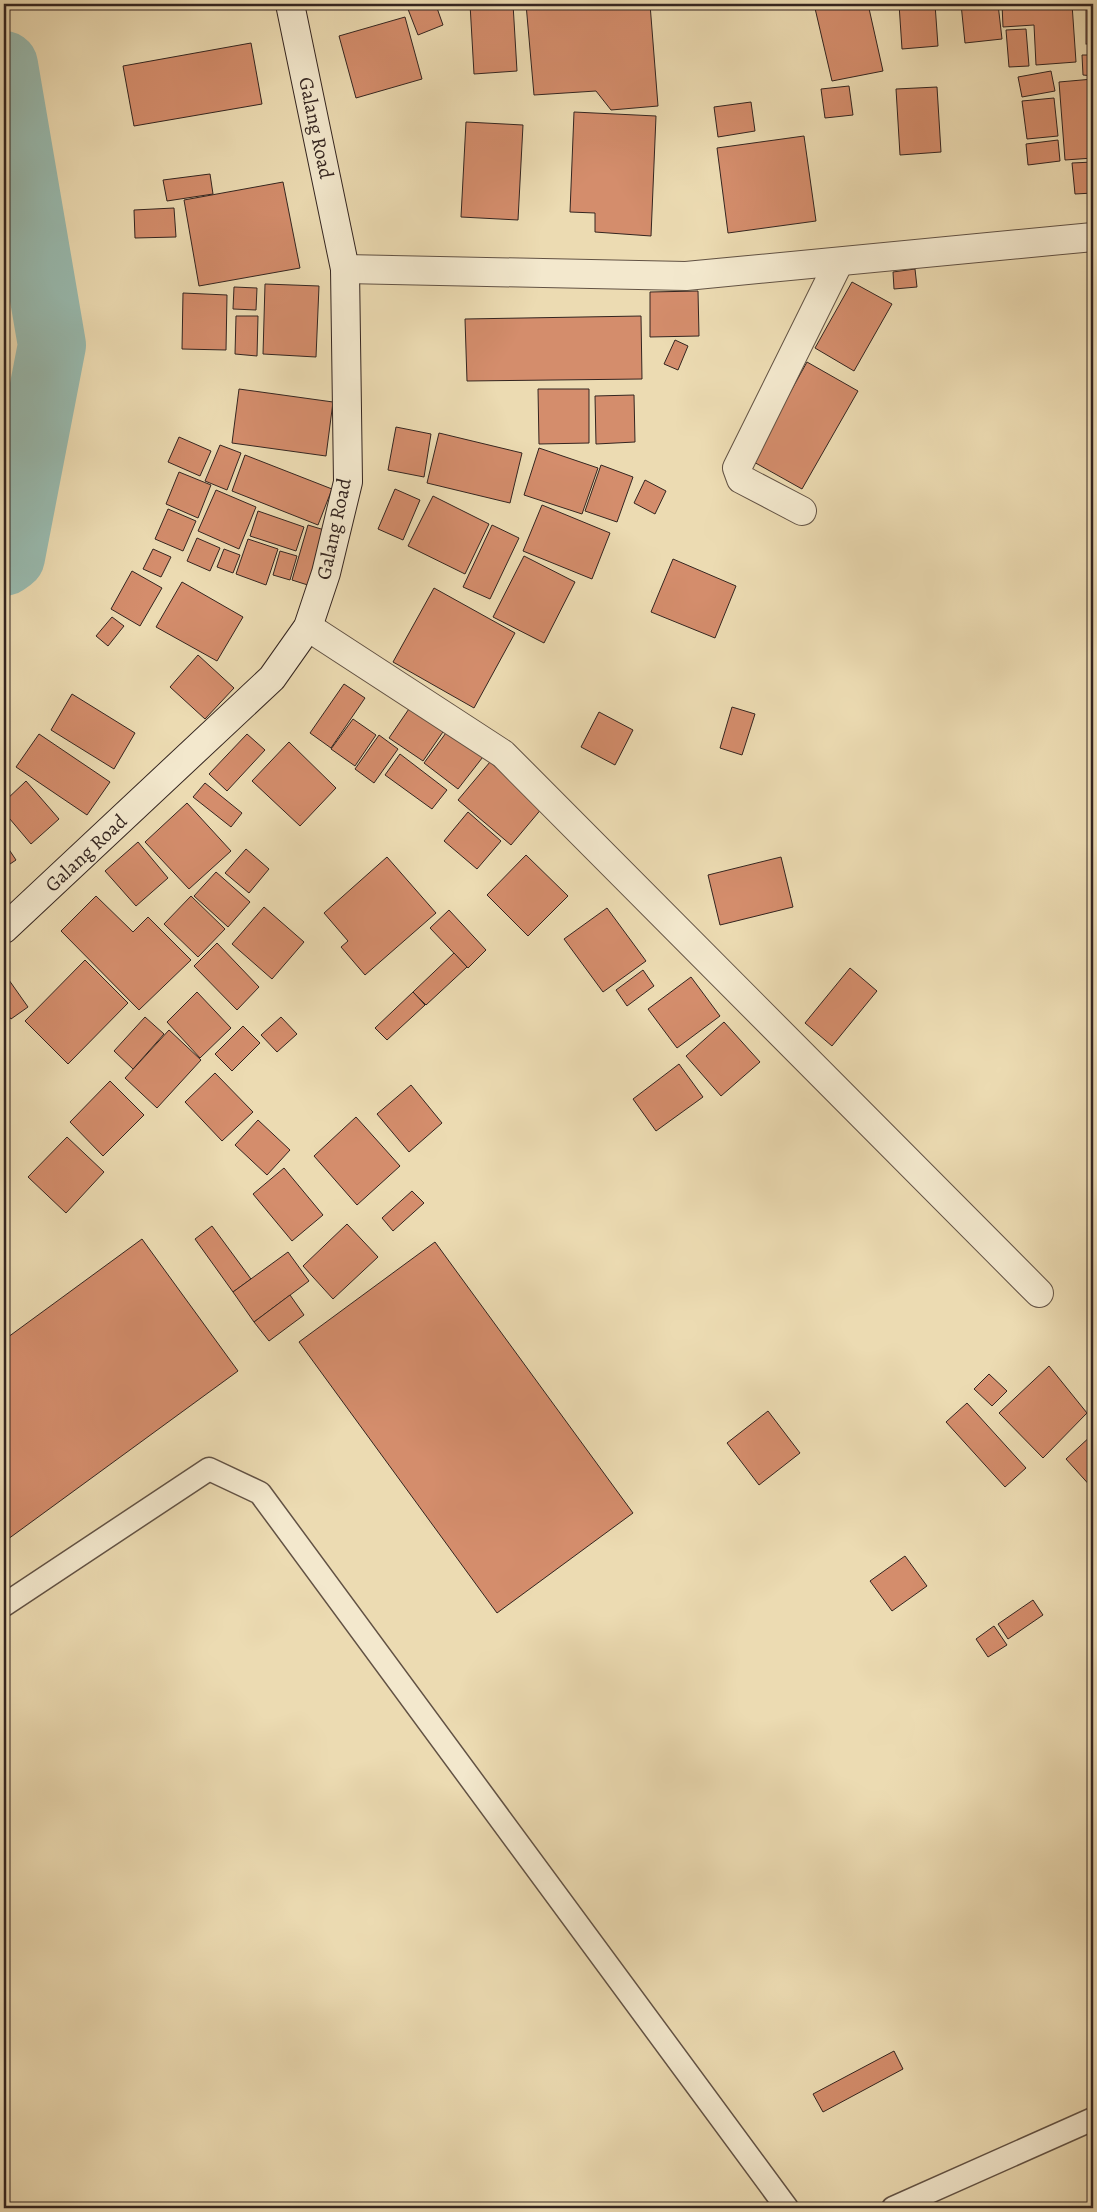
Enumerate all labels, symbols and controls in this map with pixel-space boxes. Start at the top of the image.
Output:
street label: Galang Road [292,75,340,182]
street label: Galang Road [310,475,358,582]
street label: Galang Road [39,808,133,898]

